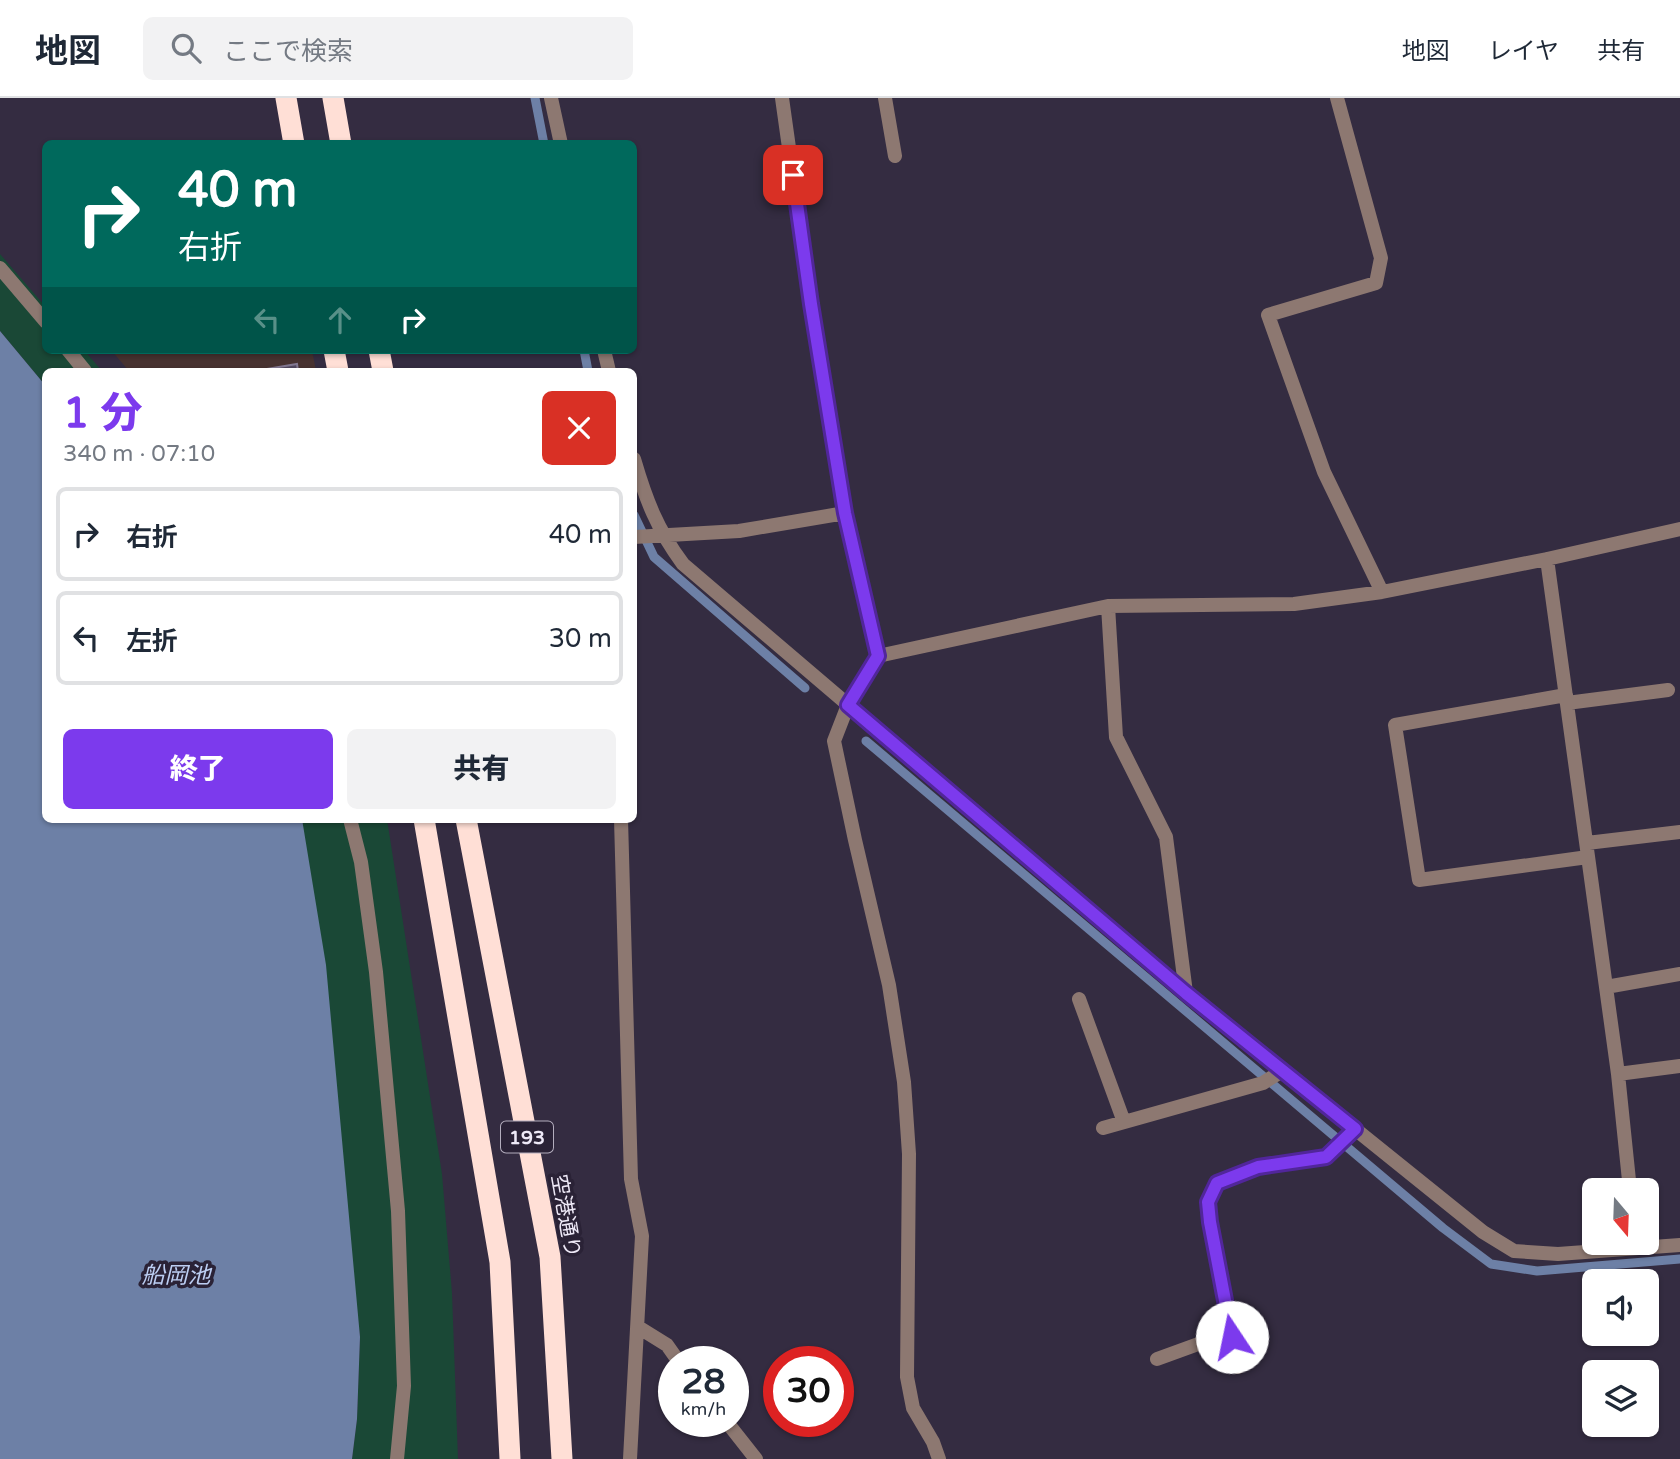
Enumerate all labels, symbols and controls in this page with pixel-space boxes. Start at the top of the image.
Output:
search box [143,17,633,80]
icon: search [167,29,205,67]
text: 地図 [35,32,101,71]
text: ここで検索 [223,36,353,67]
text: 地図 [1402,37,1450,66]
text: レイヤ [1488,37,1559,66]
text: 共有 [1597,37,1645,66]
pin [763,145,823,205]
icon: arrive [774,156,812,194]
text: 40 m [178,161,297,220]
icon: right [63,168,154,259]
text: 右折 [178,229,242,267]
icon: left [248,301,286,339]
icon: ahead [321,301,359,339]
icon: right [394,301,432,339]
text: 1 分 [63,388,142,439]
button: close [542,391,616,465]
text: 340 m · 07:10 [63,440,215,468]
icon: right [67,515,105,553]
text: 40 m [549,519,612,550]
text: 右折 [126,522,178,553]
icon: left [67,619,105,657]
text: 30 m [549,623,612,654]
text: 左折 [126,626,178,657]
button: 終了 [63,729,333,809]
button: 共有 [347,729,616,809]
road number: 193 [501,1121,553,1152]
street label: 空港通り [546,1173,585,1260]
north arrow [1582,1178,1659,1255]
map controls [1582,1178,1659,1437]
water label: 船岡池 [142,1262,213,1290]
button: sound [1582,1269,1659,1346]
position arrow [1195,1300,1269,1374]
speed limit sign: 30 [763,1346,854,1437]
button: layers [1582,1360,1659,1437]
text: 28 [682,1361,725,1403]
text: km/h [681,1398,726,1420]

